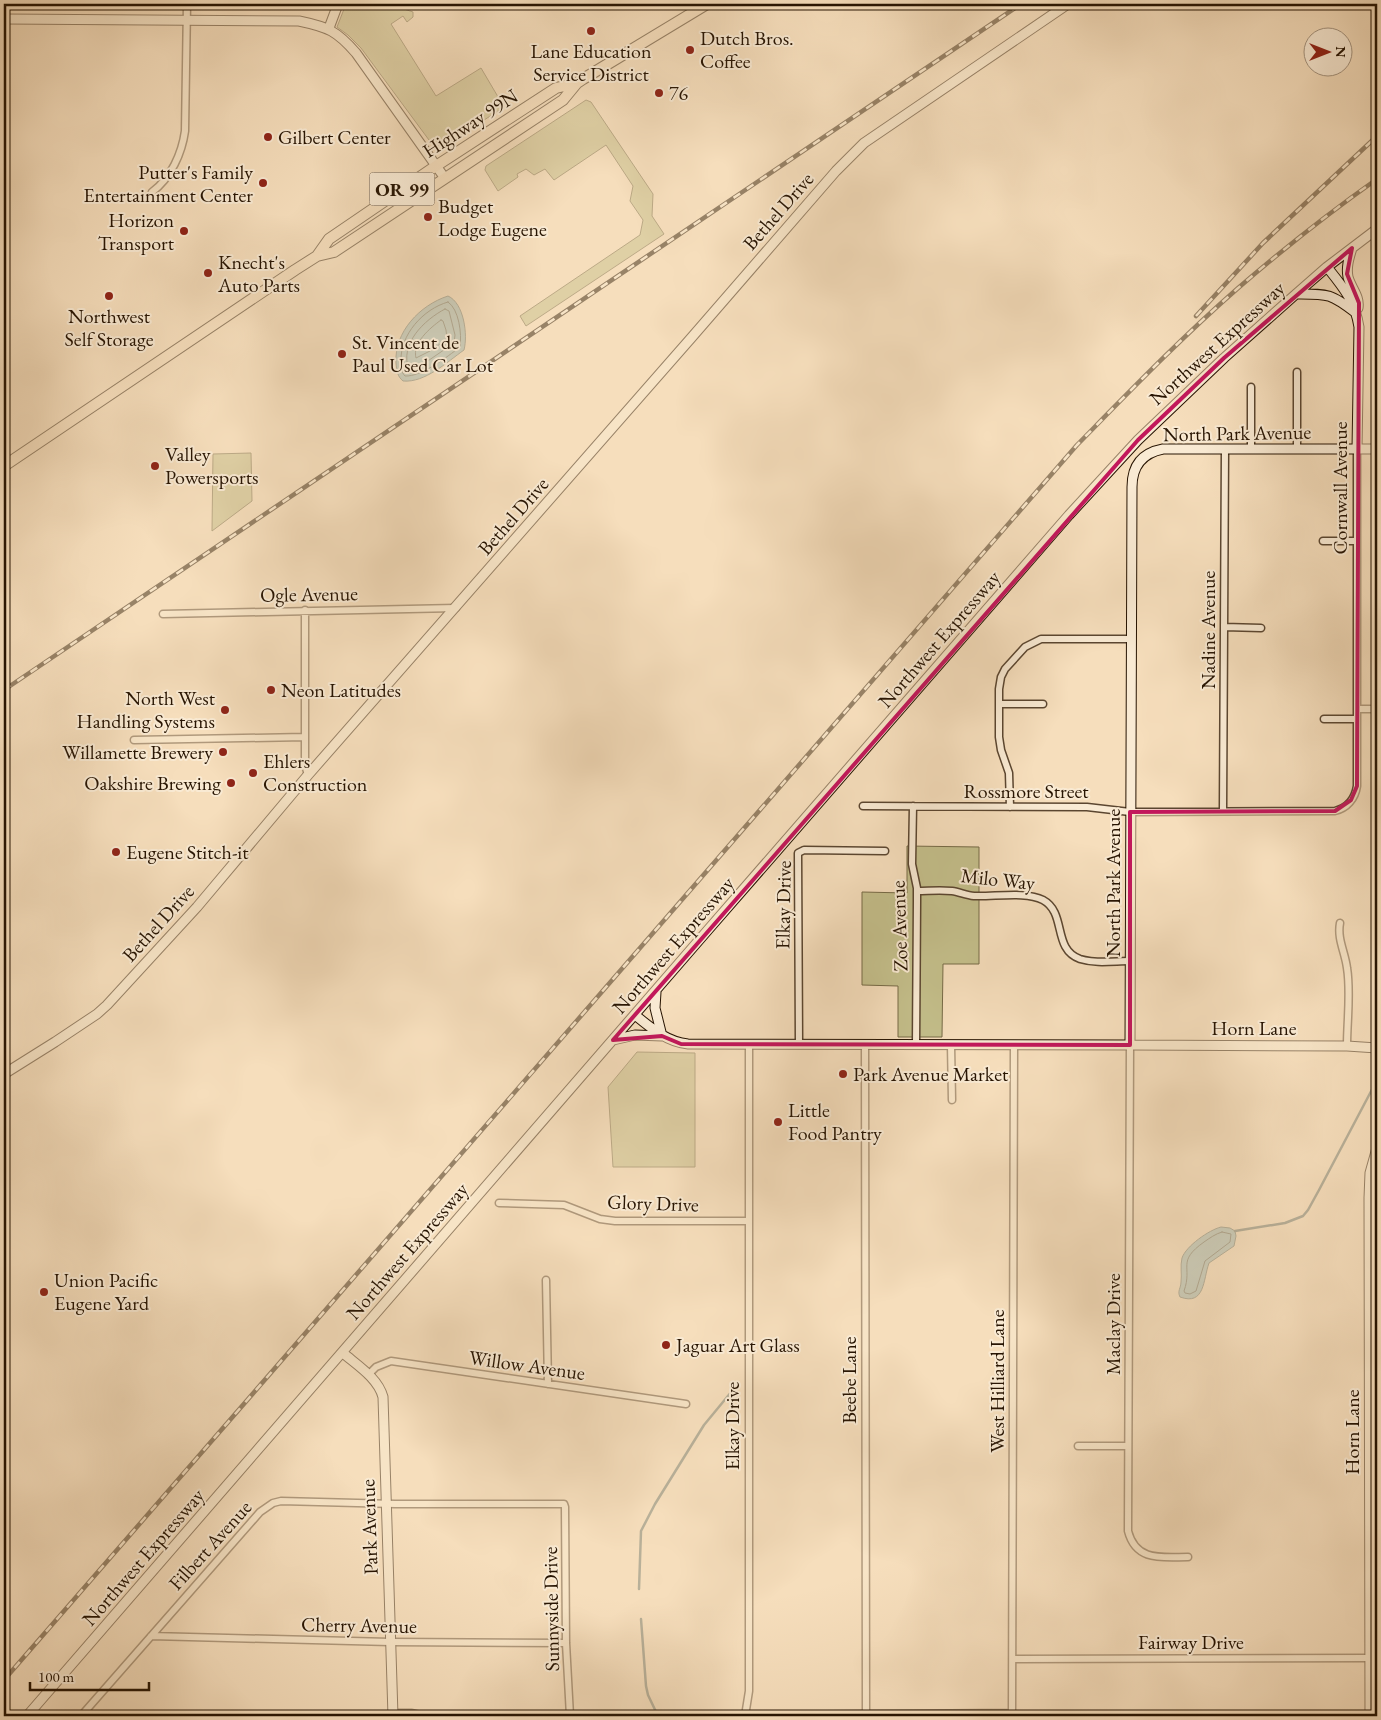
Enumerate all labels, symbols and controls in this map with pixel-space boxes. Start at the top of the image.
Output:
marker: Lane Education Service District [585,25,597,37]
place label: Dutch Bros. Coffee [700,25,794,74]
north arrow [1304,28,1354,78]
place label: Lane Education Service District [531,38,652,87]
marker: Dutch Bros. Coffee [684,44,696,56]
text: N [1332,46,1350,58]
place label: 76 [669,80,689,106]
street label: Highway 99N [417,82,523,163]
marker: 76 [653,87,665,99]
place label: Gilbert Center [278,124,391,150]
marker: Gilbert Center [262,131,274,143]
place label: Putter's Family Entertainment Center [83,159,253,208]
street label: Bethel Drive [737,166,819,256]
road number: OR 99 [370,172,434,205]
marker: Putter's Family Entertainment Center [257,177,269,189]
place label: Budget Lodge Eugene [438,193,547,242]
place label: Horizon Transport [98,207,175,256]
marker: Budget Lodge Eugene [422,211,434,223]
marker: Horizon Transport [178,225,190,237]
place label: Knecht's Auto Parts [217,249,300,298]
marker: Knecht's Auto Parts [202,267,214,279]
street label: Northwest Expressway [1144,275,1290,411]
marker: Northwest Self Storage [103,290,115,302]
place label: Northwest Self Storage [65,303,154,352]
place label: St. Vincent de Paul Used Car Lot [352,329,494,378]
marker: St. Vincent de Paul Used Car Lot [336,348,348,360]
street label: North Park Avenue [1163,419,1312,447]
street label: Cornwall Avenue [1327,421,1353,555]
place label: Valley Powersports [165,441,258,490]
marker: Valley Powersports [149,460,161,472]
street label: Bethel Drive [472,471,554,561]
street label: Northwest Expressway [872,565,1006,713]
street label: Nadine Avenue [1195,571,1221,689]
street label: Ogle Avenue [260,580,358,608]
place label: Neon Latitudes [281,677,401,703]
marker: Neon Latitudes [265,684,277,696]
place label: North West Handling Systems [77,685,216,734]
marker: North West Handling Systems [219,704,231,716]
place label: Willamette Brewery [62,739,213,765]
marker: Willamette Brewery [217,746,229,758]
place label: Ehlers Construction [263,748,368,797]
marker: Ehlers Construction [247,767,259,779]
place label: Oakshire Brewing [84,770,221,796]
marker: Oakshire Brewing [225,777,237,789]
street label: Rossmore Street [964,778,1089,804]
street label: North Park Avenue [1100,809,1126,957]
place label: Eugene Stitch-it [126,839,249,865]
marker: Eugene Stitch-it [110,846,122,858]
street label: Elkay Drive [769,860,797,950]
street label: Milo Way [960,862,1037,896]
street label: Northwest Expressway [606,871,740,1019]
street label: Bethel Drive [116,879,200,967]
street label: Zoe Avenue [884,880,914,972]
street label: Horn Lane [1211,1015,1297,1041]
place label: Park Avenue Market [853,1061,1009,1087]
marker: Park Avenue Market [837,1068,849,1080]
place label: Little Food Pantry [788,1097,882,1146]
marker: Little Food Pantry [772,1116,784,1128]
street label: Northwest Expressway [340,1177,474,1325]
street label: Glory Drive [607,1188,699,1218]
place label: Union Pacific Eugene Yard [54,1267,158,1316]
street label: Maclay Drive [1100,1273,1126,1375]
marker: Union Pacific Eugene Yard [38,1286,50,1298]
street label: West Hilliard Lane [984,1309,1010,1453]
place label: Jaguar Art Glass [674,1332,800,1358]
street label: Beebe Lane [836,1336,862,1424]
marker: Jaguar Art Glass [660,1339,672,1351]
street label: Willow Avenue [467,1344,587,1386]
street label: Elkay Drive [719,1381,745,1470]
street label: Horn Lane [1339,1389,1365,1475]
street label: Park Avenue [354,1479,384,1575]
street label: Northwest Expressway [76,1483,210,1631]
street label: Filbert Avenue [163,1494,257,1595]
street label: Sunnyside Drive [537,1546,565,1672]
street label: Cherry Avenue [301,1611,417,1639]
street label: Fairway Drive [1138,1629,1244,1655]
scale bar [30,1660,149,1692]
text: 100 m [38,1667,75,1686]

